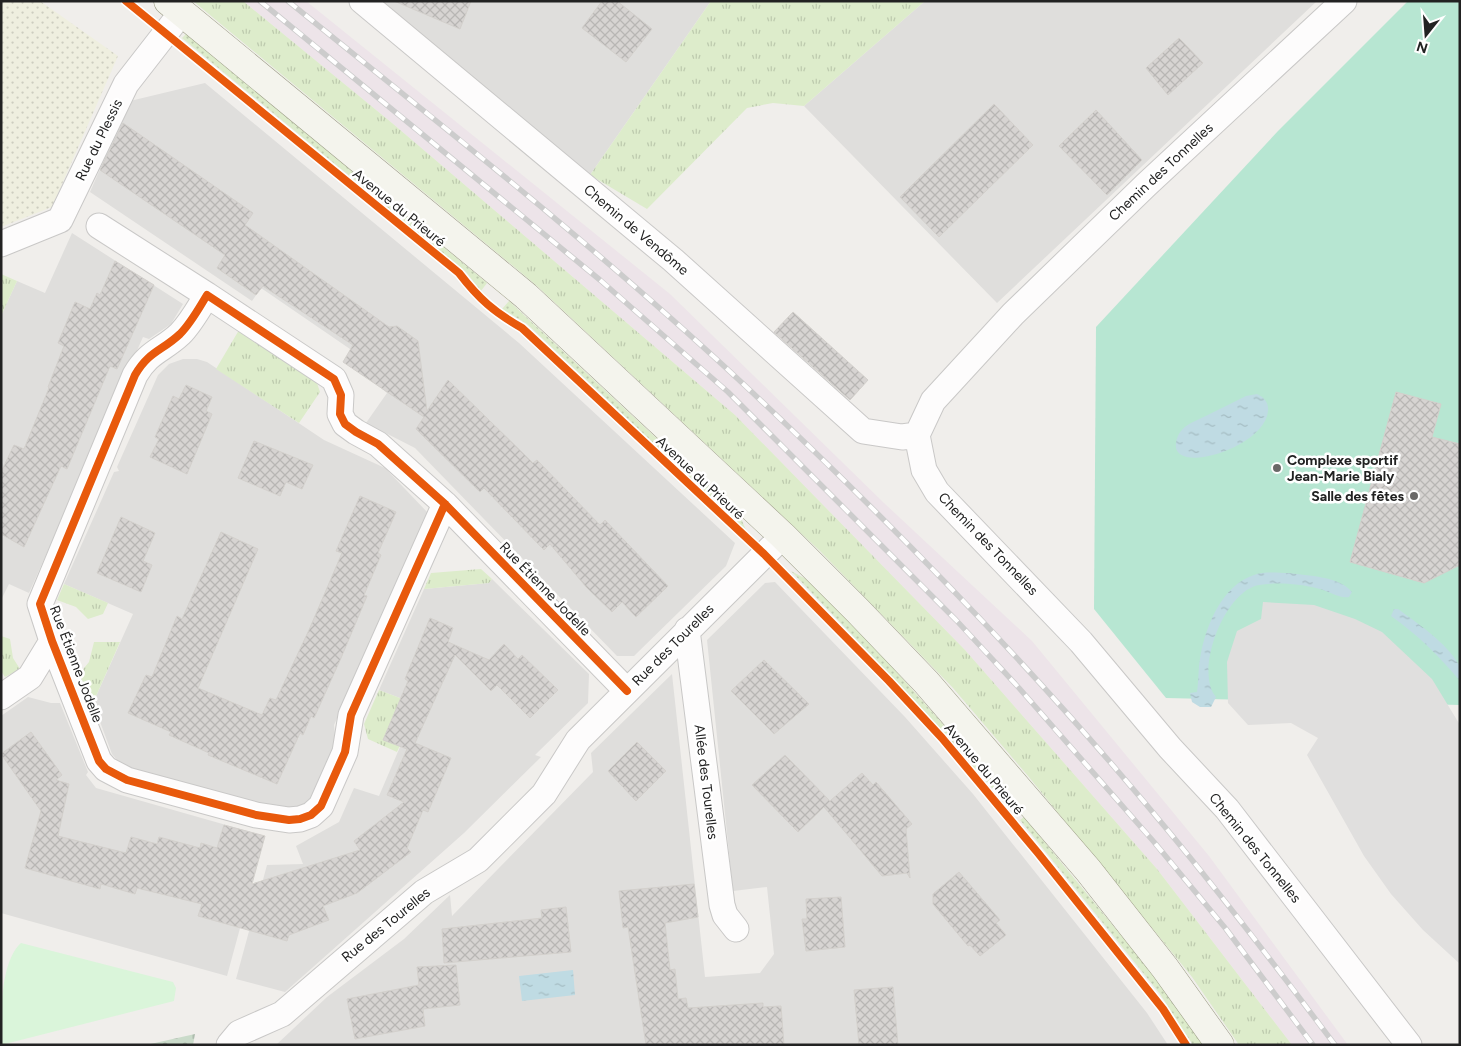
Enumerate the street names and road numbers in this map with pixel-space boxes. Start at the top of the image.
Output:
street label: Rue du Plessis [72,96,126,184]
street label: Chemin des Tonnelles [1105,119,1217,225]
street label: Avenue du Prieuré [349,165,449,251]
street label: Chemin de Vendôme [580,181,692,279]
street label: Avenue du Prieuré [652,433,748,523]
street label: Chemin des Tonnelles [935,489,1041,599]
street label: Rue Étienne Jodelle [496,539,594,640]
street label: Rue des Tourelles [628,600,718,690]
street label: Rue Étienne Jodelle [46,603,106,725]
street label: Avenue du Prieuré [941,720,1027,818]
street label: Allée des Tourelles [691,724,721,840]
street label: Chemin des Tonnelles [1205,790,1305,906]
street label: Rue des Tourelles [338,884,434,966]

